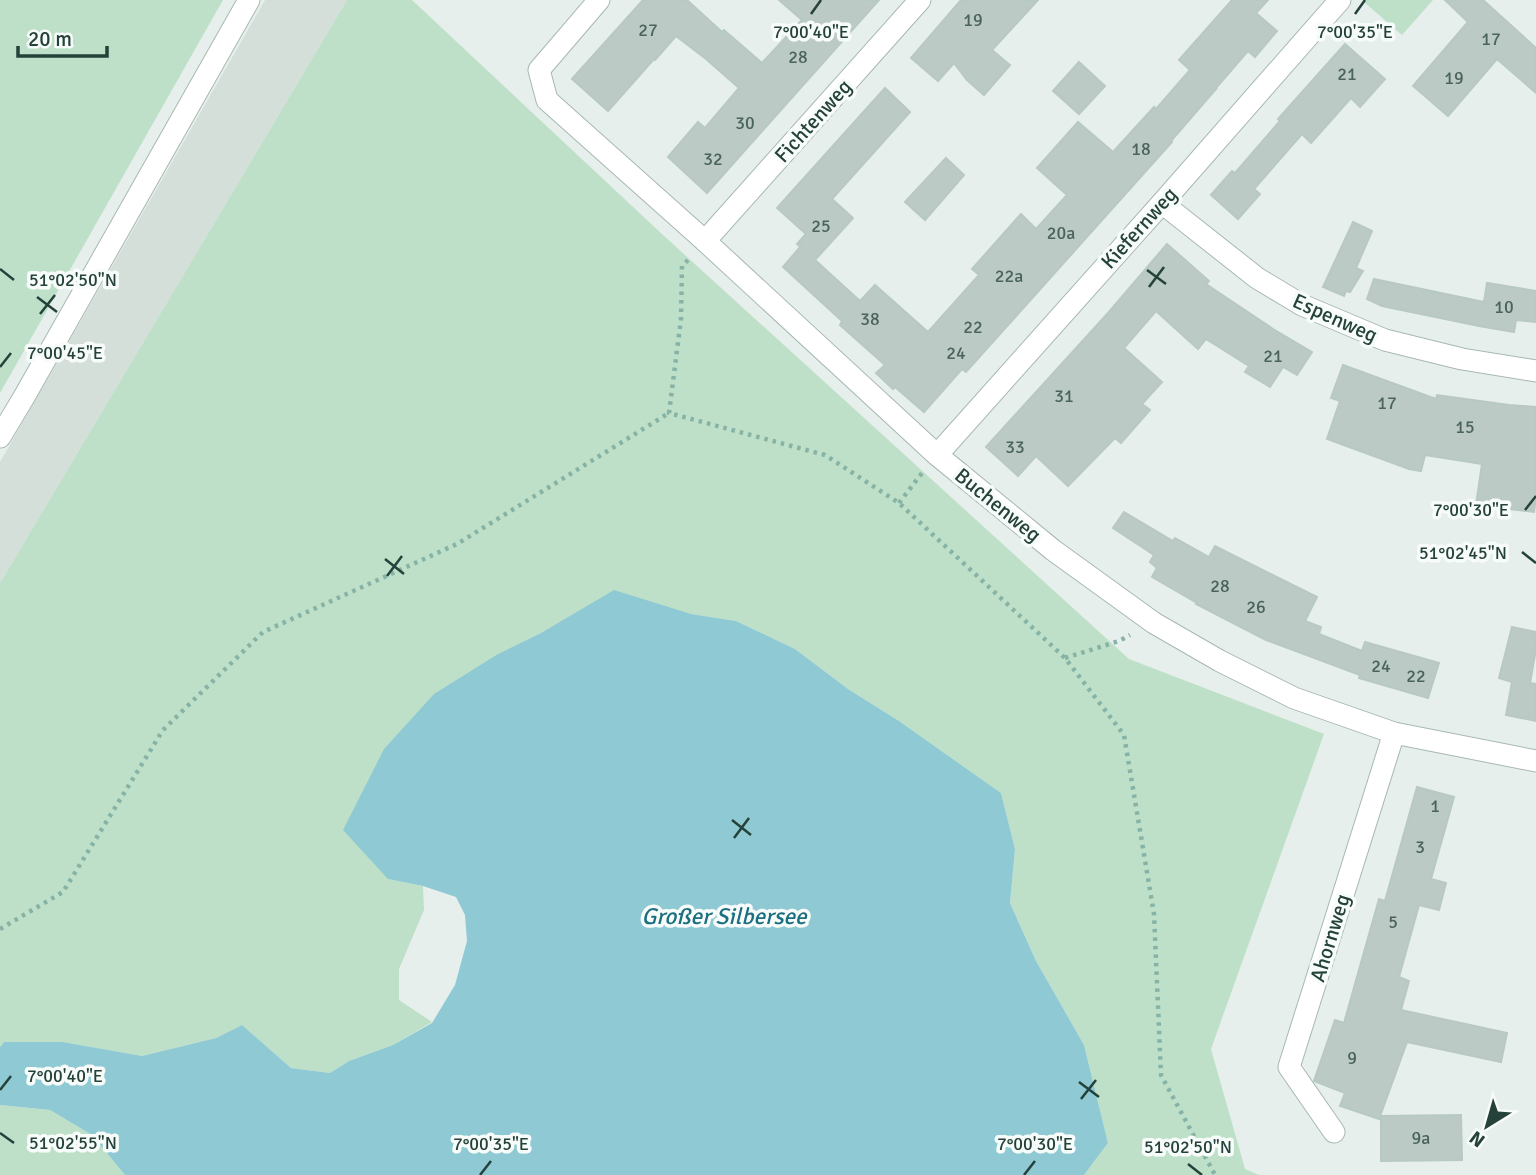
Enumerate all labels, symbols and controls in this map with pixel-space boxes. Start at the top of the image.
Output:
house number: 19 [963,9,983,31]
scale bar [18,14,107,58]
house number: 27 [638,19,658,41]
text: 7°00'40"E [773,21,849,43]
text: 7°00'35"E [1317,21,1393,43]
text: 20 m [28,26,72,52]
house number: 17 [1481,28,1501,50]
house number: 28 [788,46,808,68]
house number: 21 [1337,63,1357,85]
house number: 19 [1444,67,1464,89]
street label: Fichtenweg [769,74,857,168]
house number: 30 [735,112,755,134]
house number: 18 [1131,138,1151,160]
house number: 32 [703,148,723,170]
street label: Kiefernweg [1095,182,1183,274]
house number: 25 [811,215,831,237]
house number: 20a [1047,222,1075,244]
house number: 22a [995,265,1023,287]
text: 51°02'50"N [29,269,117,291]
street label: Espenweg [1288,288,1382,348]
house number: 10 [1494,296,1514,318]
house number: 38 [860,308,880,330]
house number: 22 [963,316,983,338]
text: 7°00'45"E [27,342,103,364]
house number: 24 [946,342,966,364]
house number: 21 [1263,345,1283,367]
house number: 31 [1054,385,1074,407]
house number: 17 [1377,392,1397,414]
house number: 15 [1455,416,1475,438]
house number: 33 [1005,436,1025,458]
street label: Buchenweg [950,462,1046,548]
text: 7°00'30"E [1433,499,1509,521]
text: 51°02'45"N [1419,542,1507,564]
house number: 28 [1210,575,1230,597]
house number: 26 [1246,596,1266,618]
house number: 24 [1371,655,1391,677]
house number: 22 [1406,665,1426,687]
house number: 1 [1430,795,1440,817]
house number: 3 [1415,836,1425,858]
street label: Ahornweg [1304,891,1356,985]
water label: Großer Silbersee [641,902,808,931]
house number: 5 [1388,911,1398,933]
house number: 9 [1347,1047,1357,1069]
text: 7°00'40"E [27,1065,103,1087]
north arrow [1452,1091,1522,1161]
text: N [1465,1125,1490,1152]
house number: 9a [1412,1127,1430,1149]
text: 51°02'55"N [29,1132,117,1154]
text: 7°00'35"E [453,1133,529,1155]
text: 7°00'30"E [997,1133,1073,1155]
text: 51°02'50"N [1144,1136,1232,1158]

